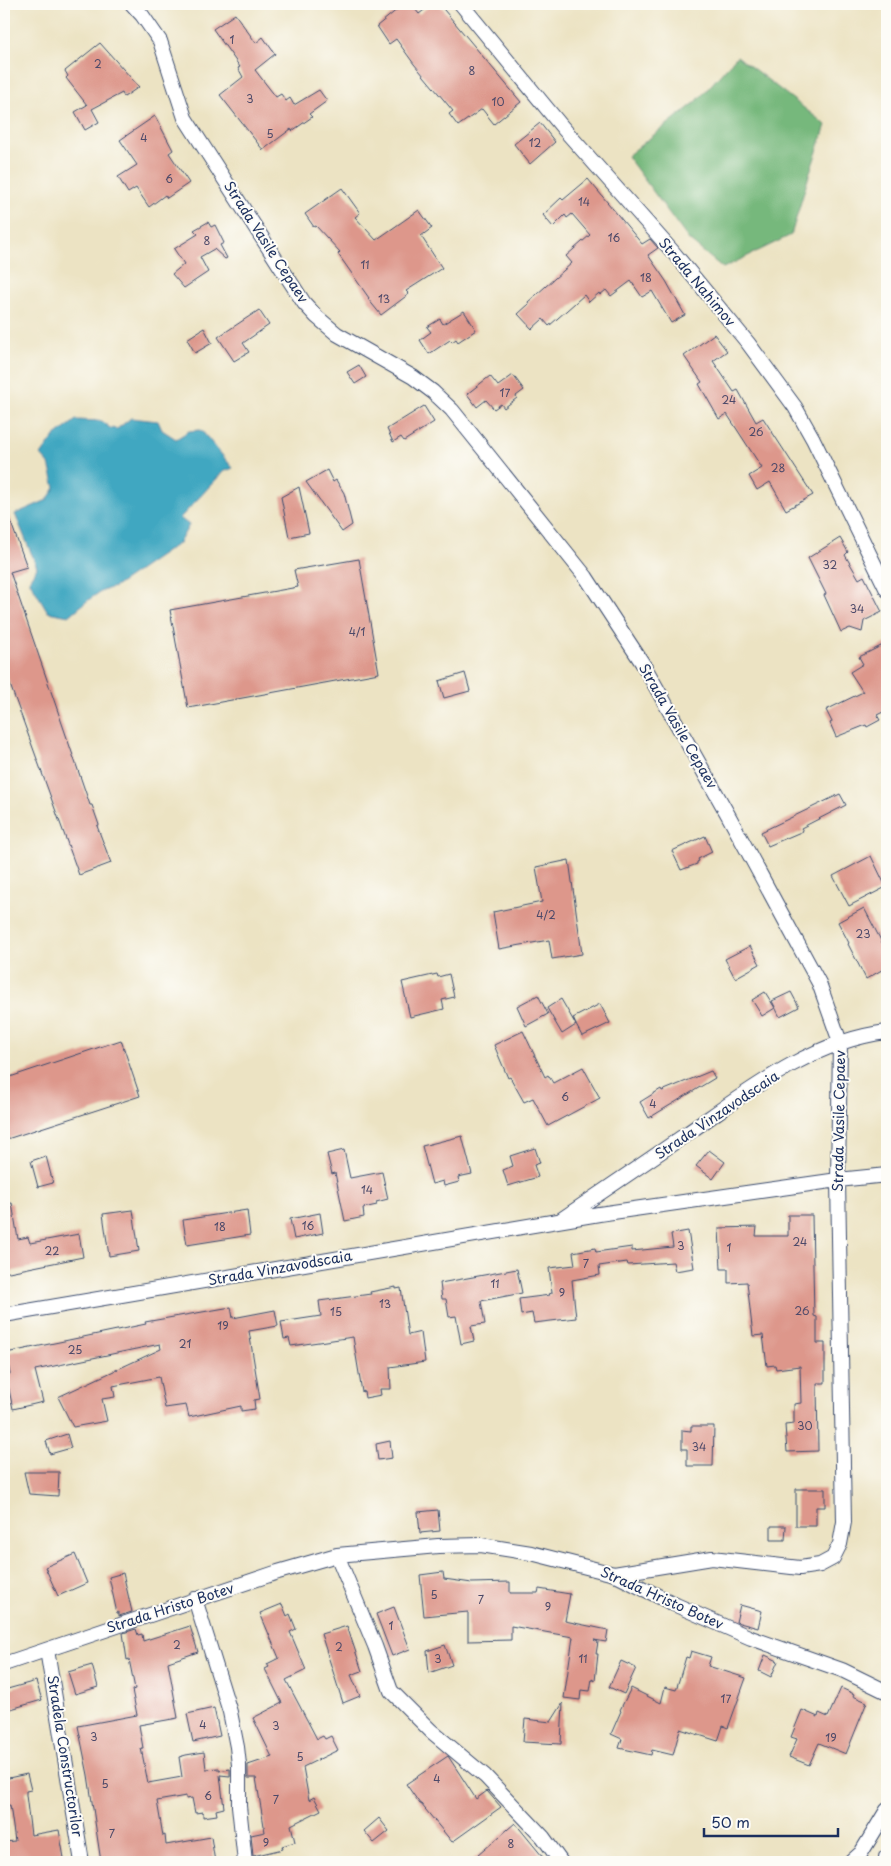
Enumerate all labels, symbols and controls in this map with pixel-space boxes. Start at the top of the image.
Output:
house number: 1 [230,31,235,48]
house number: 2 [94,55,102,72]
house number: 8 [469,62,476,79]
house number: 3 [246,90,254,107]
house number: 10 [492,93,504,110]
house number: 5 [266,125,274,142]
house number: 4 [140,129,148,146]
house number: 12 [529,134,542,151]
house number: 6 [165,170,173,187]
street label: Strada Vasile Cepaev [219,177,314,307]
house number: 14 [578,193,590,210]
house number: 16 [608,229,621,246]
house number: 8 [204,232,211,249]
street label: Strada Nahimov [654,233,741,331]
house number: 11 [360,256,370,273]
house number: 18 [640,269,652,286]
house number: 13 [378,290,390,307]
house number: 17 [500,384,511,401]
house number: 24 [722,391,736,408]
house number: 26 [748,423,764,440]
house number: 28 [771,459,785,476]
house number: 32 [823,556,838,573]
house number: 34 [850,600,864,617]
house number: 4/1 [349,623,365,640]
street label: Strada Vasile Cepaev [634,659,723,793]
house number: 4/2 [536,906,556,923]
house number: 23 [856,925,870,942]
street label: Strada Vasile Cepaev [827,1049,850,1192]
street label: Strada Vinzavodscaia [650,1065,783,1164]
house number: 6 [561,1088,569,1105]
house number: 4 [649,1095,657,1112]
house number: 14 [361,1181,373,1198]
house number: 16 [302,1217,315,1234]
house number: 18 [214,1218,226,1235]
house number: 24 [793,1233,807,1250]
house number: 3 [677,1237,685,1254]
house number: 1 [727,1239,732,1256]
house number: 22 [45,1242,59,1259]
street label: Strada Vinzavodscaia [206,1244,354,1291]
house number: 7 [583,1255,589,1272]
house number: 11 [490,1275,500,1292]
house number: 9 [559,1284,565,1301]
house number: 13 [379,1295,391,1312]
house number: 26 [794,1302,810,1319]
house number: 15 [330,1303,342,1320]
house number: 19 [217,1317,229,1334]
house number: 21 [179,1335,191,1352]
house number: 25 [68,1341,82,1358]
house number: 30 [797,1417,813,1434]
house number: 34 [692,1438,706,1455]
street label: Strada Hristo Botev [597,1561,727,1634]
street label: Strada Hristo Botev [103,1577,236,1638]
house number: 5 [430,1586,438,1603]
house number: 7 [478,1591,484,1608]
house number: 9 [545,1598,551,1615]
house number: 1 [389,1617,394,1634]
house number: 2 [173,1636,181,1653]
house number: 2 [335,1638,343,1655]
house number: 3 [434,1650,442,1667]
house number: 11 [578,1650,588,1667]
street label: Stradela Constructorilor [42,1674,89,1839]
house number: 17 [721,1690,732,1707]
house number: 4 [199,1716,207,1733]
house number: 3 [272,1717,280,1734]
house number: 3 [90,1728,98,1745]
house number: 19 [825,1729,837,1746]
house number: 5 [296,1748,304,1765]
house number: 4 [433,1770,441,1787]
house number: 5 [101,1775,109,1792]
house number: 6 [204,1787,212,1804]
house number: 7 [273,1791,279,1808]
scale bar [704,1806,837,1838]
text: 50 m [711,1810,750,1833]
house number: 7 [109,1825,115,1842]
house number: 9 [263,1834,269,1851]
house number: 8 [508,1835,515,1852]

